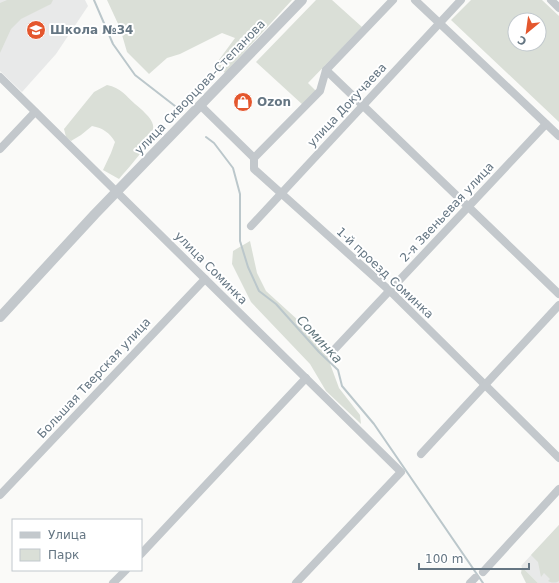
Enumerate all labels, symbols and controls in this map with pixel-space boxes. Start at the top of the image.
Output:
north arrow [507,12,547,52]
street label: улица Скворцова-Степанова [132,17,268,157]
school or university icon: Школа №34 [25,19,47,41]
place label: Школа №34 [50,23,133,37]
text: С [516,33,529,48]
street label: улица Докучаева [305,60,389,150]
shop icon: Ozon [232,91,254,113]
place label: Ozon [257,95,291,109]
street label: 2-я Звеньевая улица [397,159,497,265]
street label: 1-й проезд Соминка [334,224,436,322]
street label: улица Соминка [172,229,250,307]
water label: Соминка [294,312,345,366]
street label: Большая Тверская улица [35,315,153,441]
legend [12,519,142,571]
text: Улица [48,528,86,542]
scale bar [419,545,529,571]
text: Парк [48,548,79,562]
text: 100 m [425,552,463,566]

